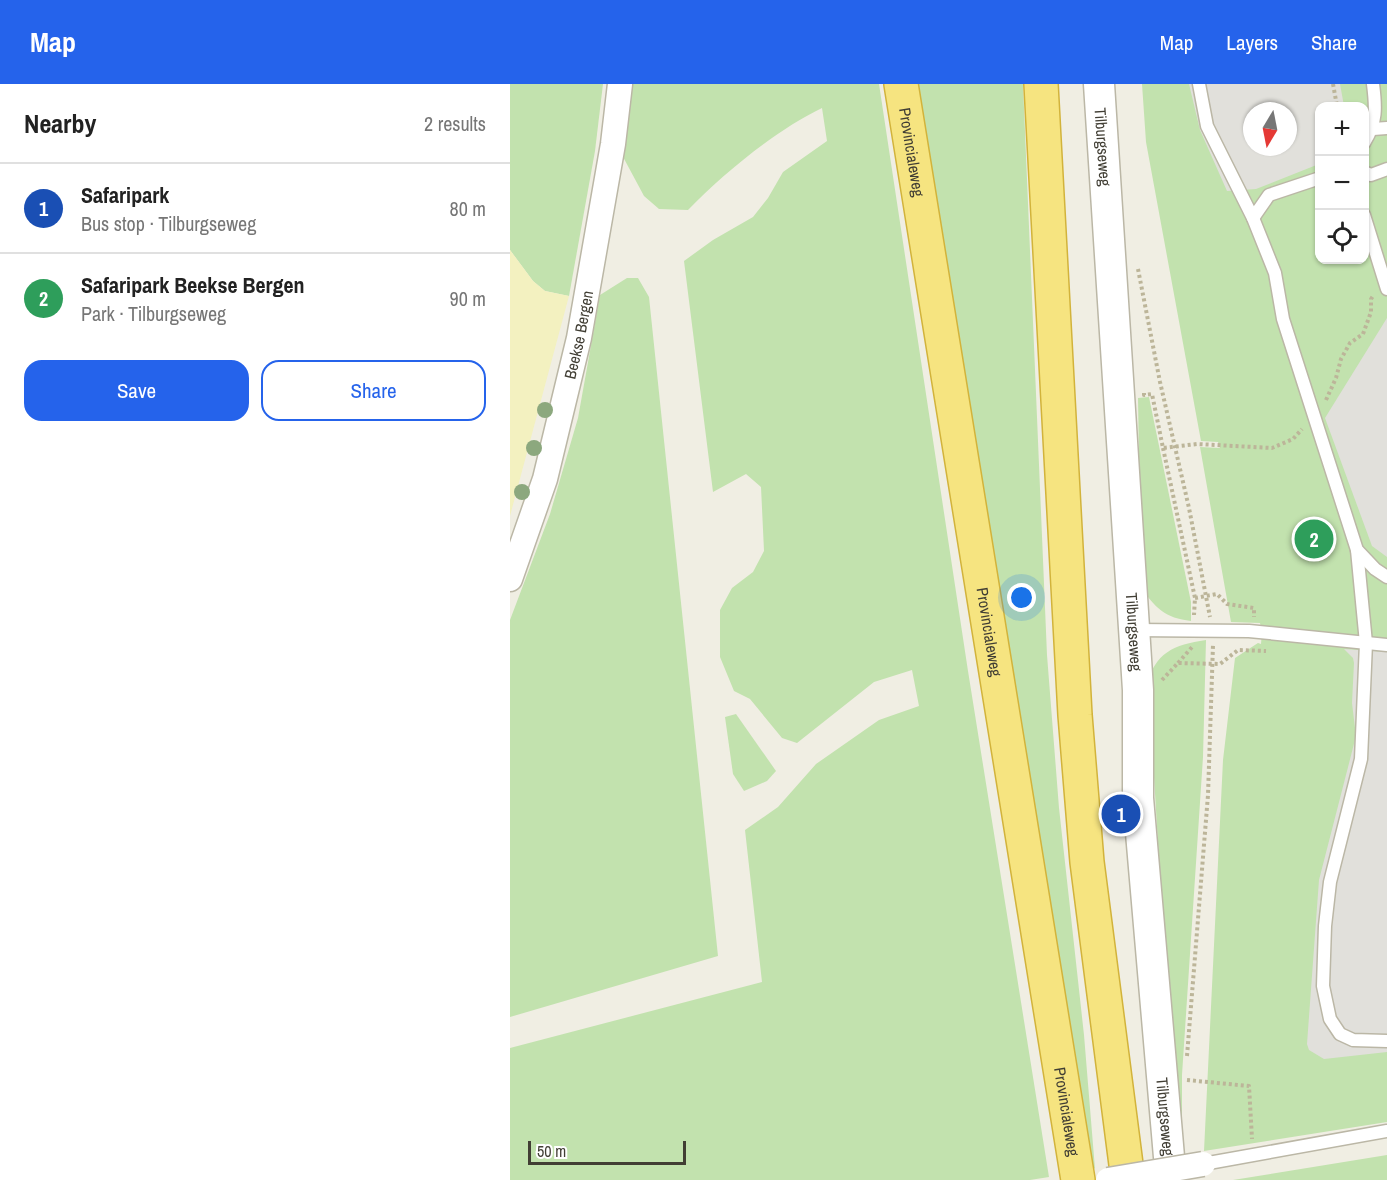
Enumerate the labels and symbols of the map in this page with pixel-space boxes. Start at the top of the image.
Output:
north arrow [1243,102,1297,156]
street label: Provincialeweg [894,106,930,199]
street label: Tilburgseweg [1090,107,1117,187]
street label: Beekse Bergen [558,289,598,381]
pin: 2 [1294,516,1334,562]
your location [1007,583,1036,612]
street label: Provincialeweg [971,586,1008,679]
street label: Tilburgseweg [1121,592,1148,672]
pin: 1 [1102,792,1140,836]
street label: Provincialeweg [1049,1066,1085,1158]
street label: Tilburgseweg [1151,1077,1180,1157]
scale bar [528,1138,686,1166]

